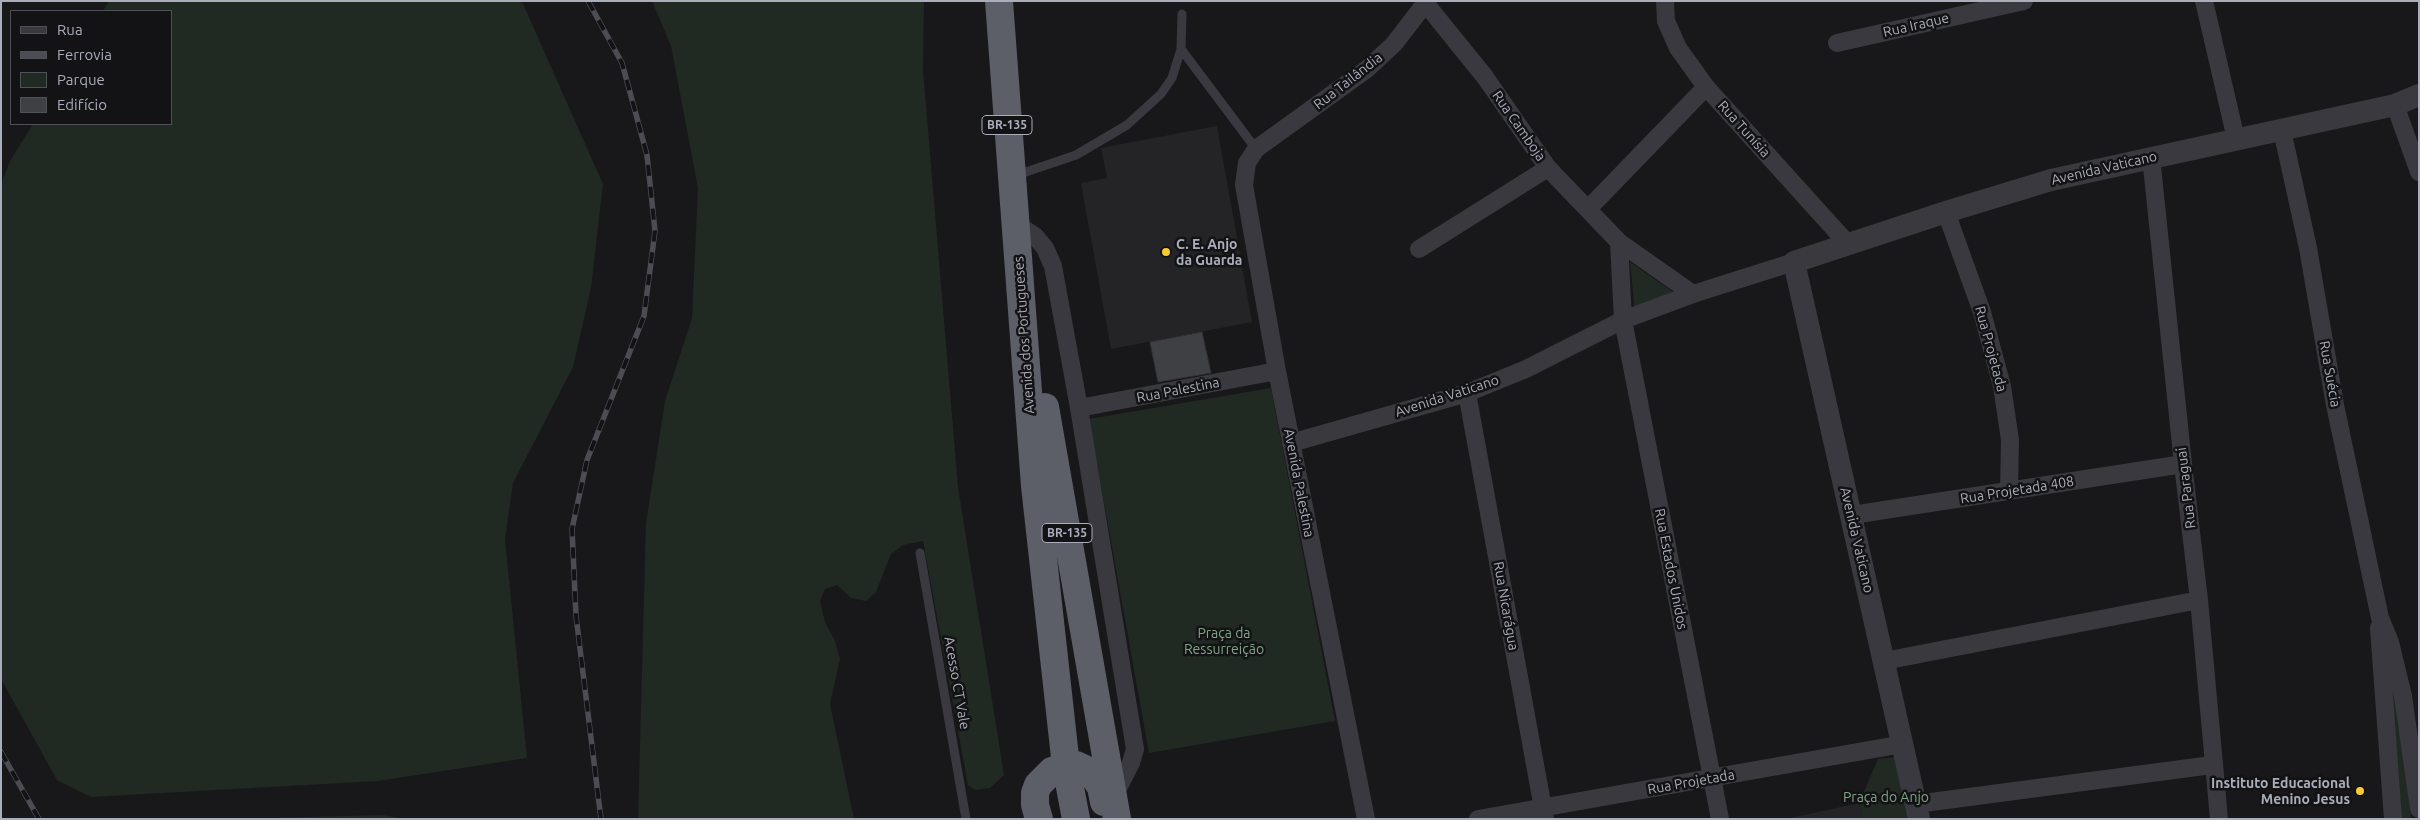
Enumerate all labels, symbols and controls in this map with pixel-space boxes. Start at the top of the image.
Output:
street label: Rua Iraque [1881,9,1951,41]
legend [10,10,172,125]
text: Rua [57,21,83,38]
text: Ferrovia [57,46,112,63]
street label: Rua Tailândia [1310,49,1386,113]
text: Parque [57,71,105,88]
street label: Rua Camboja [1489,88,1549,164]
text: Edifício [57,96,107,113]
street label: Rua Tunísia [1714,97,1774,161]
road number: BR-135 [982,116,1032,134]
street label: Avenida Vaticano [2049,148,2159,188]
place label: C. E. Anjo da Guarda [1176,236,1242,268]
marker: C. E. Anjo da Guarda [1160,246,1172,258]
street label: Avenida dos Portugueses [1010,256,1038,414]
street label: Rua Projetada [1971,304,2011,394]
street label: Rua Suécia [2316,339,2344,409]
street label: Avenida Vaticano [1393,371,1501,421]
street label: Rua Palestina [1135,374,1221,406]
street label: Avenida Palestina [1280,427,1318,539]
street label: Rua Paraguai [2173,446,2199,530]
street label: Rua Projetada 408 [1959,473,2075,507]
street label: Avenida Vaticano [1837,485,1877,595]
street label: Rua Estados Unidos [1651,507,1691,631]
road number: BR-135 [1042,524,1092,542]
street label: Rua Nicarágua [1490,560,1522,652]
park label: Praça da Ressurreição [1184,625,1264,658]
street label: Acesso CT Vale [941,635,973,731]
street label: Rua Projetada [1646,766,1736,798]
place label: Instituto Educacional Menino Jesus [2211,775,2350,808]
marker: Instituto Educacional Menino Jesus [2354,785,2366,797]
park label: Praça do Anjo [1843,789,1929,805]

